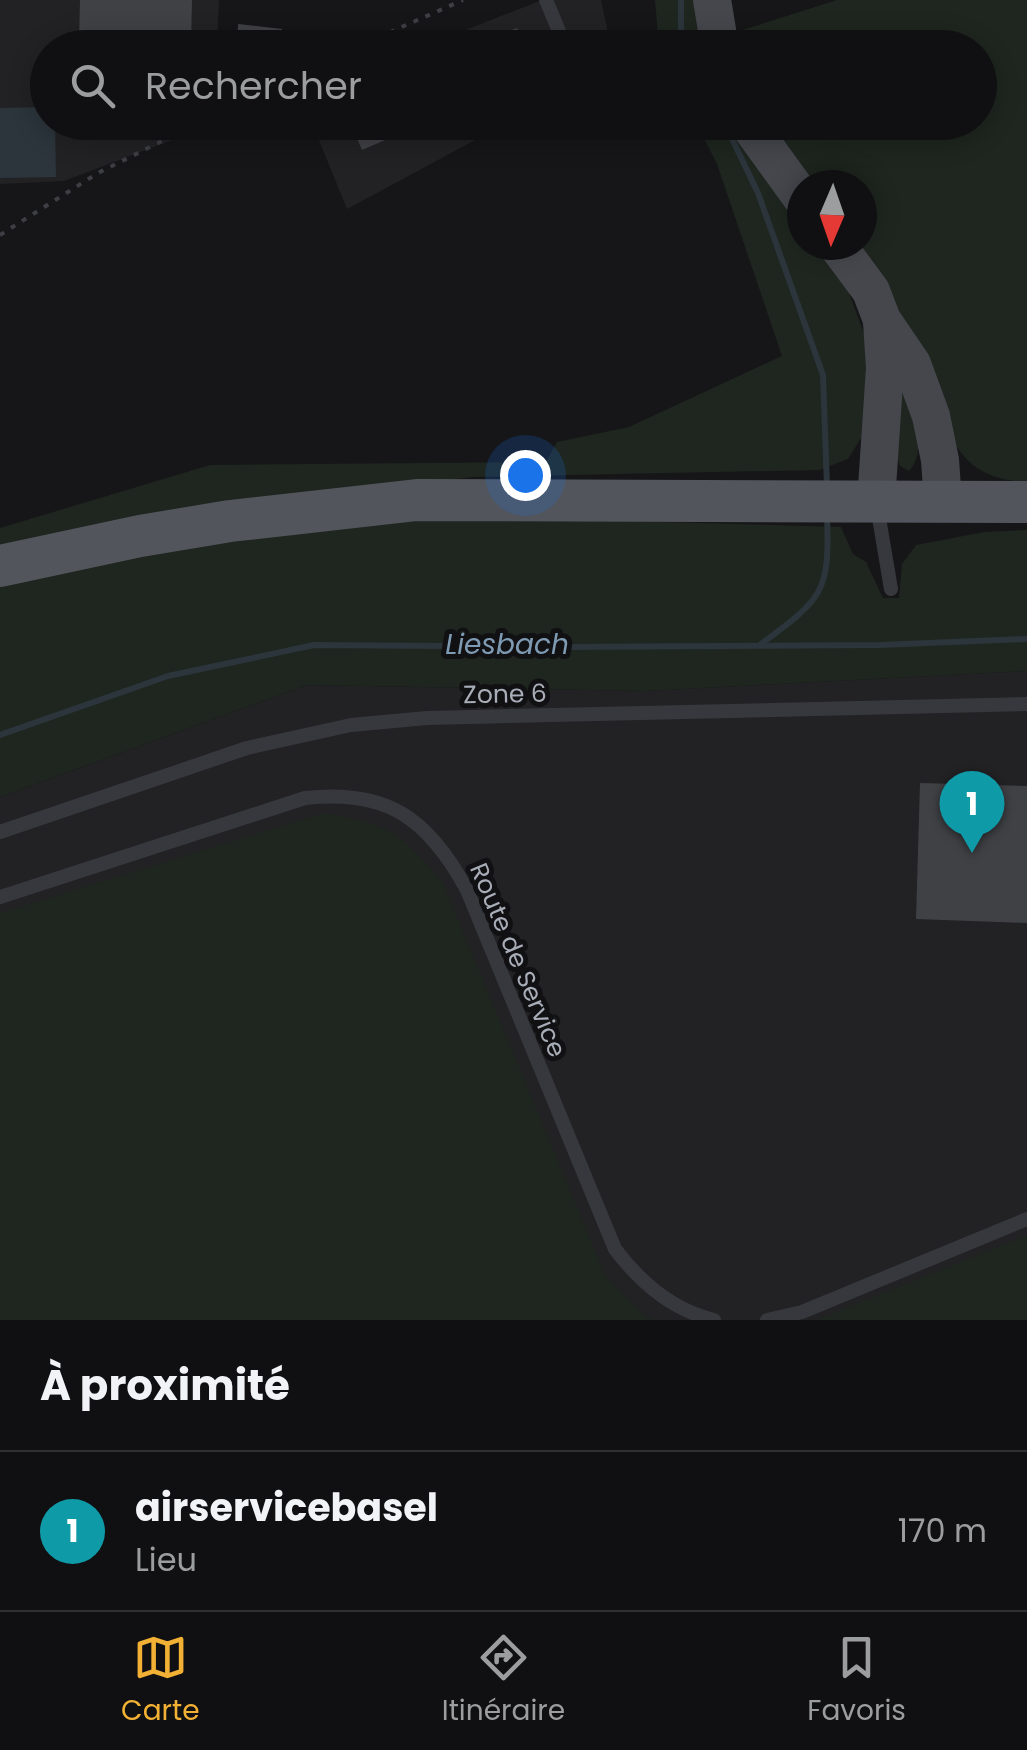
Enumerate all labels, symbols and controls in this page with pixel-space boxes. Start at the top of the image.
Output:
search box [30,30,997,140]
icon: search [65,58,120,113]
text: Rechercher [145,59,362,112]
north arrow [787,170,877,260]
your location [500,450,551,501]
water label: Liesbach [445,625,569,664]
street label: Zone 6 [463,676,547,712]
pin: 1 [940,770,1004,853]
street label: Route de Service [461,857,575,1063]
text: À proximité [40,1356,290,1415]
text: airservicebasel [135,1481,438,1534]
text: 1 [66,1508,79,1553]
text: 170 m [898,1508,987,1553]
text: Lieu [135,1537,197,1582]
tab: Carte [121,1630,200,1732]
tab: Itinéraire [442,1630,565,1732]
tab: Favoris [807,1630,906,1732]

